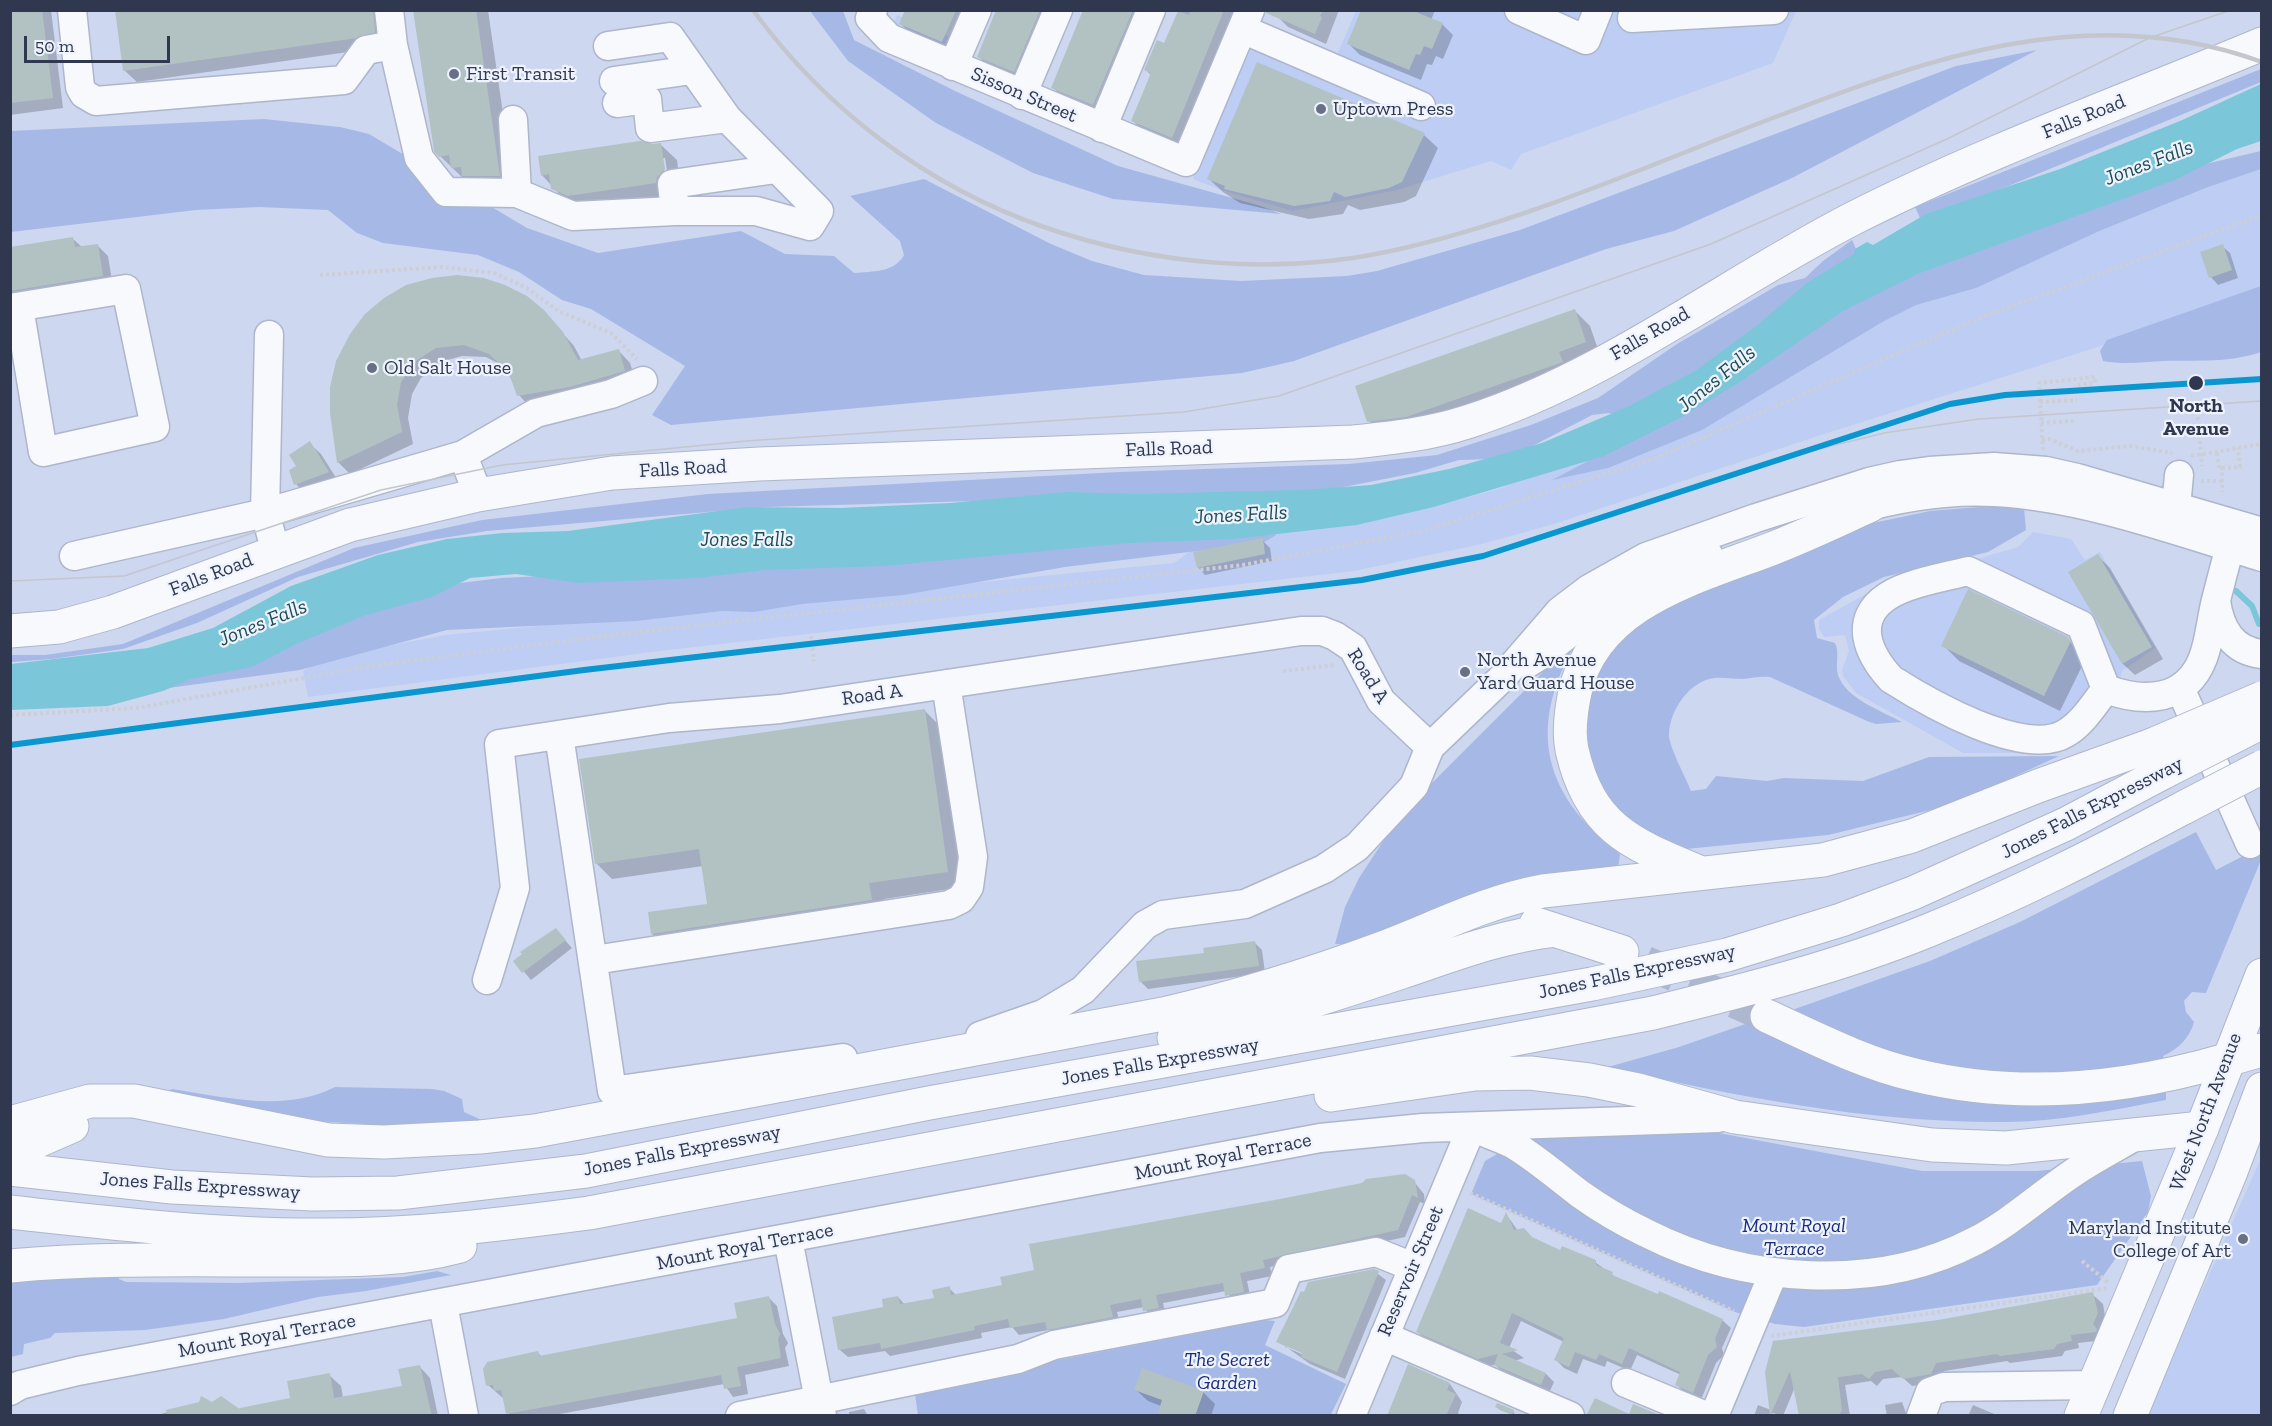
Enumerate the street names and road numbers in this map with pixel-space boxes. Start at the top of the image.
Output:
street label: Sisson Street [967,62,1081,128]
street label: Falls Road [2039,89,2129,145]
street label: Falls Road [1606,302,1694,366]
street label: Falls Road [1125,435,1213,463]
street label: Falls Road [639,455,727,483]
street label: Falls Road [166,548,256,602]
street label: Road A [1342,644,1394,708]
street label: Road A [840,679,904,711]
street label: Jones Falls Expressway [1997,752,2187,864]
street label: Jones Falls Expressway [1536,939,1738,1005]
street label: West North Avenue [2165,1030,2247,1194]
street label: Jones Falls Expressway [1059,1033,1261,1091]
street label: Jones Falls Expressway [581,1120,783,1182]
street label: Mount Royal Terrace [1133,1128,1313,1186]
street label: Jones Falls Expressway [99,1167,301,1205]
street label: Reservoir Street [1373,1202,1449,1340]
street label: Mount Royal Terrace [655,1218,835,1276]
street label: Mount Royal Terrace [177,1309,357,1363]

